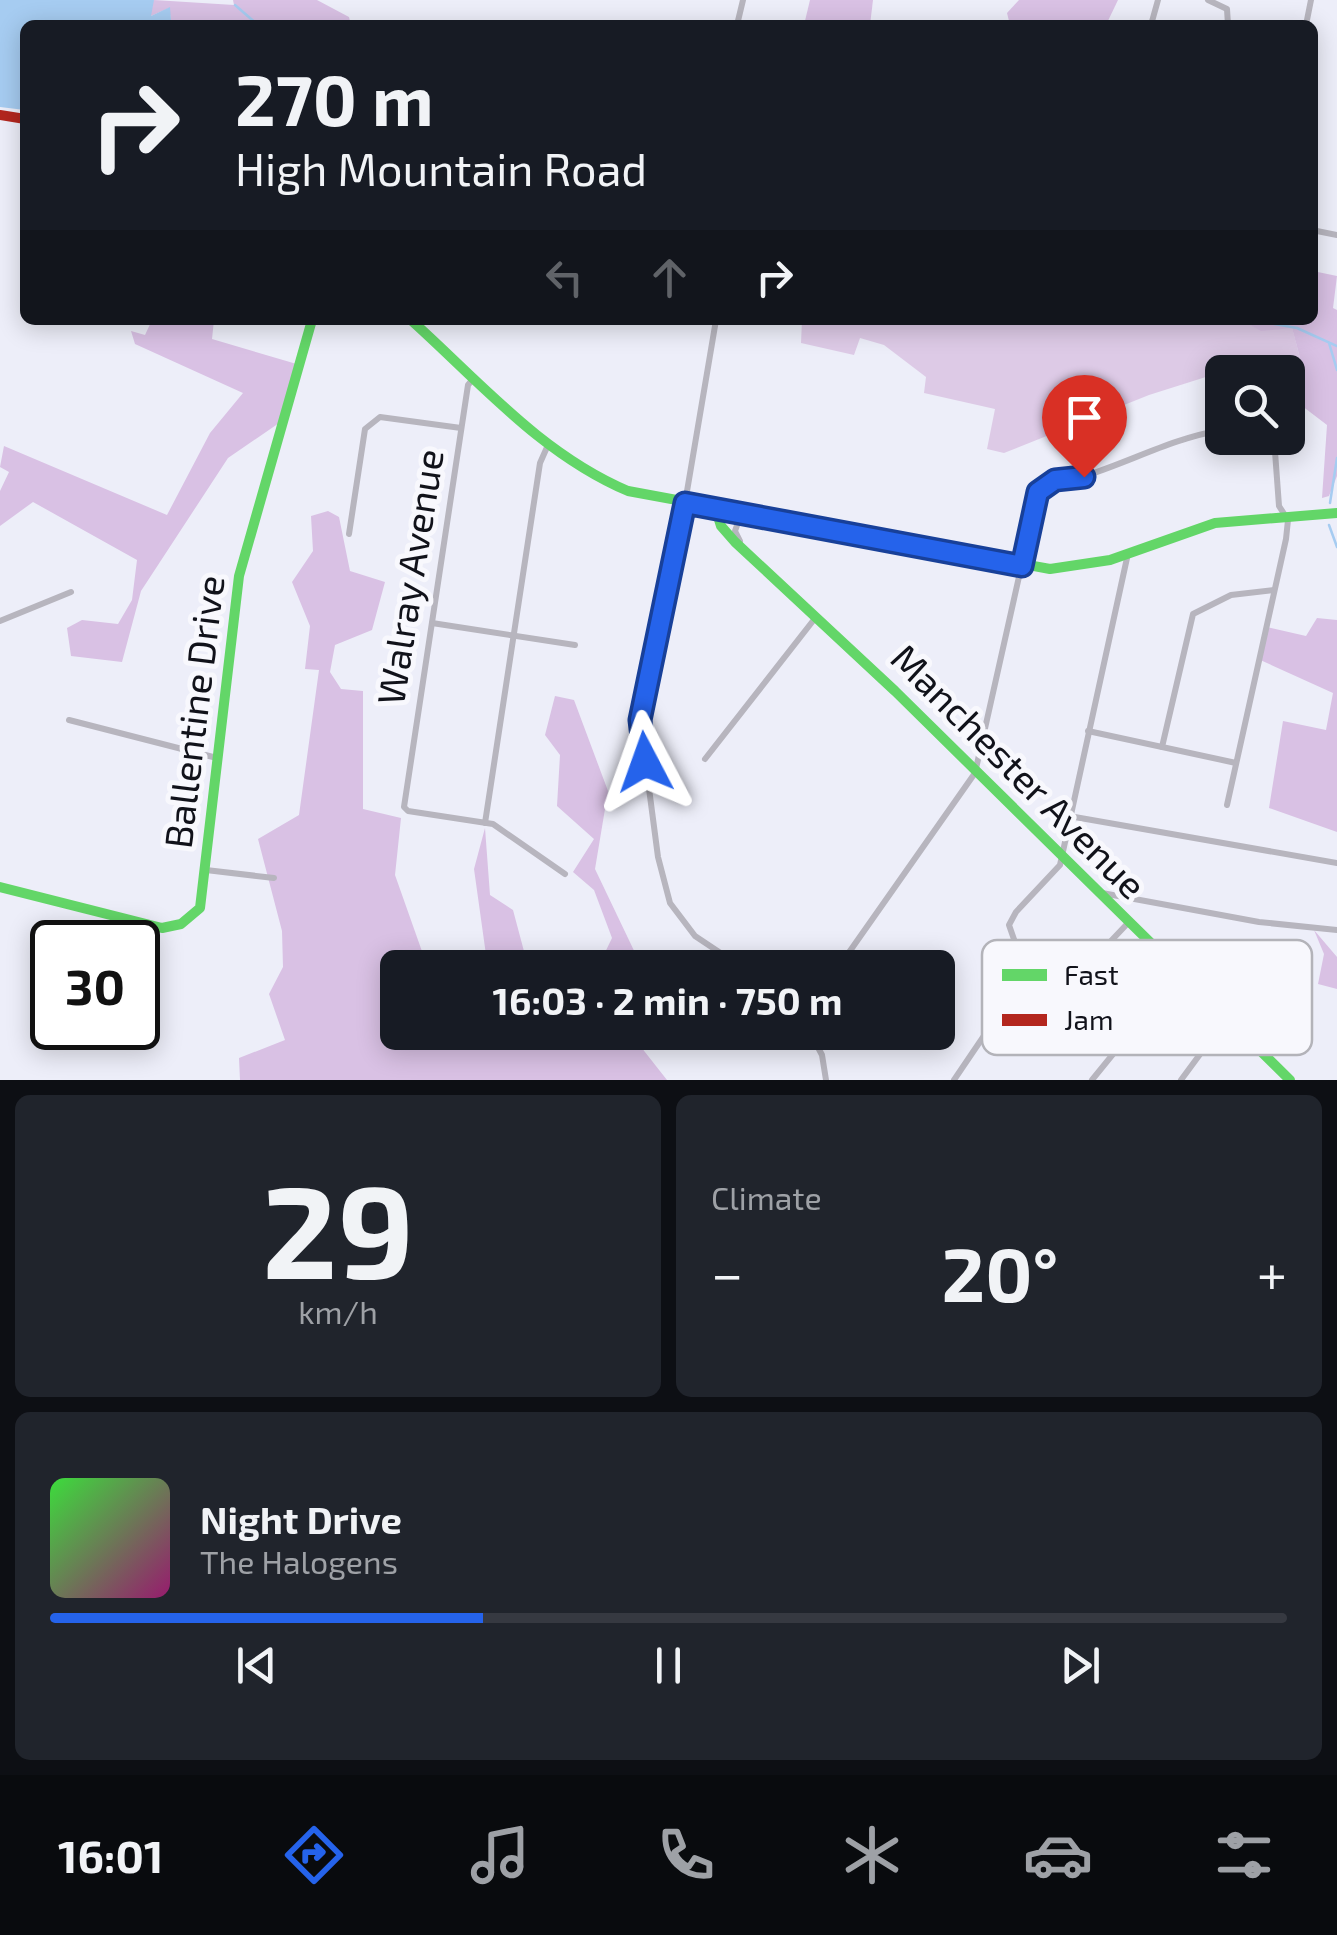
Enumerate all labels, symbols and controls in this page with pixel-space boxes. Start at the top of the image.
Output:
text: 270 m [235,56,434,140]
icon: right [70,60,200,190]
text: High Mountain Road [235,141,647,195]
icon: left [537,250,592,305]
icon: ahead [642,250,697,305]
icon: right [747,250,802,305]
map controls [1205,355,1305,455]
button: search [1205,355,1305,455]
pin [1042,375,1127,478]
icon: arrive [1057,390,1112,445]
street label: Walray Avenue [366,446,452,708]
street label: Ballentine Drive [153,573,233,851]
street label: Manchester Avenue [883,634,1156,907]
position arrow [593,710,697,814]
speed limit sign: 30 [30,920,160,1050]
legend [982,940,1312,1055]
text: Fast [1064,957,1119,991]
text: 16:03 · 2 min · 750 m [493,977,842,1023]
text: Jam [1064,1002,1113,1036]
text: 29 [262,1149,414,1305]
text: Climate [711,1178,822,1216]
text: 20° [942,1227,1058,1317]
text: − [711,1239,743,1305]
text: + [1257,1239,1287,1305]
text: km/h [298,1292,378,1330]
text: Night Drive [200,1496,402,1542]
text: The Halogens [200,1542,398,1580]
icon: previous [229,1638,284,1693]
icon: pause [641,1638,696,1693]
icon: next [1053,1638,1108,1693]
icon: directions [279,1820,349,1890]
icon: music [465,1820,535,1890]
icon: phone [651,1820,721,1890]
icon: climate [837,1820,907,1890]
icon: car [1023,1820,1093,1890]
icon: filters [1209,1820,1279,1890]
text: 16:01 [58,1828,163,1882]

